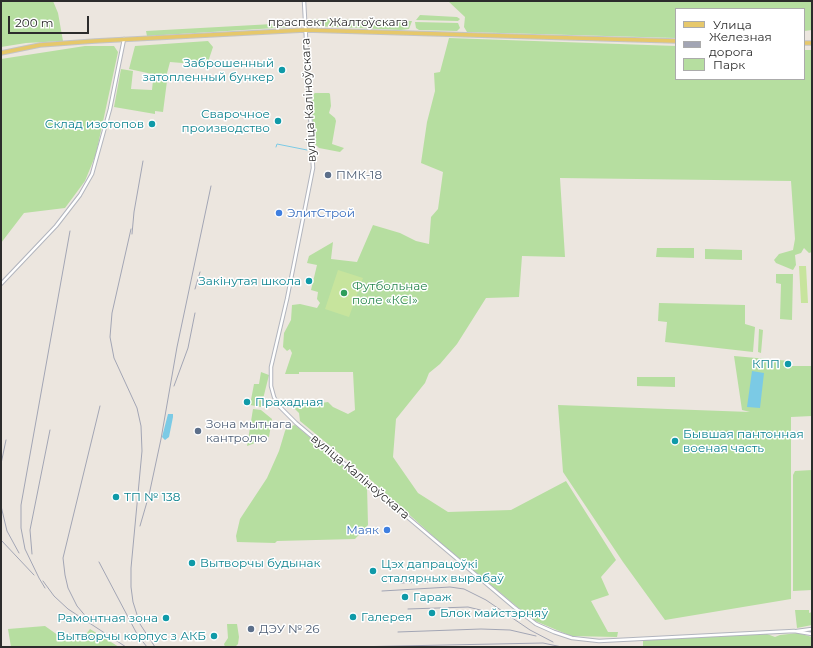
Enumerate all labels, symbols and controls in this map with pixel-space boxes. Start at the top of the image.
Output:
scale bar [10,8,91,34]
legend [675,8,805,80]
text: 200 m [15,15,54,30]
street label: праспект Жалтоўскага [268,15,408,29]
text: Улица [713,17,752,32]
text: Железная дорога [709,29,772,59]
street label: вуліца Каліноўскага [299,38,319,162]
place label: Заброшенный затопленный бункер [143,56,274,84]
text: Парк [713,57,745,72]
marker: Заброшенный затопленный бункер [277,65,287,75]
place label: Сварочное производство [181,107,270,135]
marker: Сварочное производство [273,116,283,126]
place label: Склад изотопов [45,117,144,131]
marker: Склад изотопов [147,119,157,129]
place label: ПМК-18 [336,168,382,182]
marker: ПМК-18 [323,170,333,180]
place label: ЭлитСтрой [287,206,355,220]
marker: ЭлитСтрой [274,208,284,218]
place label: Закінутая школа [198,274,301,288]
marker: Закінутая школа [304,276,314,286]
place label: Футбольнае поле «КСІ» [352,279,428,307]
marker: Футбольнае поле «КСІ» [339,288,349,298]
place label: КПП [752,357,780,371]
marker: КПП [783,359,793,369]
place label: Прахадная [255,395,323,409]
marker: Прахадная [242,397,252,407]
place label: Зона мытнага кантролю [206,417,292,445]
marker: Зона мытнага кантролю [193,426,203,436]
place label: Бывшая пантонная военая часть [683,427,804,455]
street label: вуліца Каліноўскага [308,432,412,522]
marker: Бывшая пантонная военая часть [670,436,680,446]
place label: ТП № 138 [124,490,180,504]
marker: ТП № 138 [111,492,121,502]
place label: Маяк [346,523,379,537]
marker: Маяк [382,525,392,535]
place label: Вытворчы будынак [200,556,320,570]
place label: Цэх дапрацоўкі сталярных вырабаў [381,557,504,585]
marker: Вытворчы будынак [187,558,197,568]
marker: Цэх дапрацоўкі сталярных вырабаў [368,566,378,576]
place label: Гараж [413,590,452,604]
marker: Гараж [400,592,410,602]
place label: Блок майстэрняў [440,606,548,620]
marker: Блок майстэрняў [427,608,437,618]
place label: Галерея [361,610,412,624]
place label: Рамонтная зона [57,611,158,625]
marker: Галерея [348,612,358,622]
marker: Рамонтная зона [161,613,171,623]
place label: ДЭУ № 26 [259,622,320,636]
marker: ДЭУ № 26 [246,624,256,634]
place label: Вытворчы корпус з АКБ [56,629,206,643]
marker: Вытворчы корпус з АКБ [209,631,219,641]

